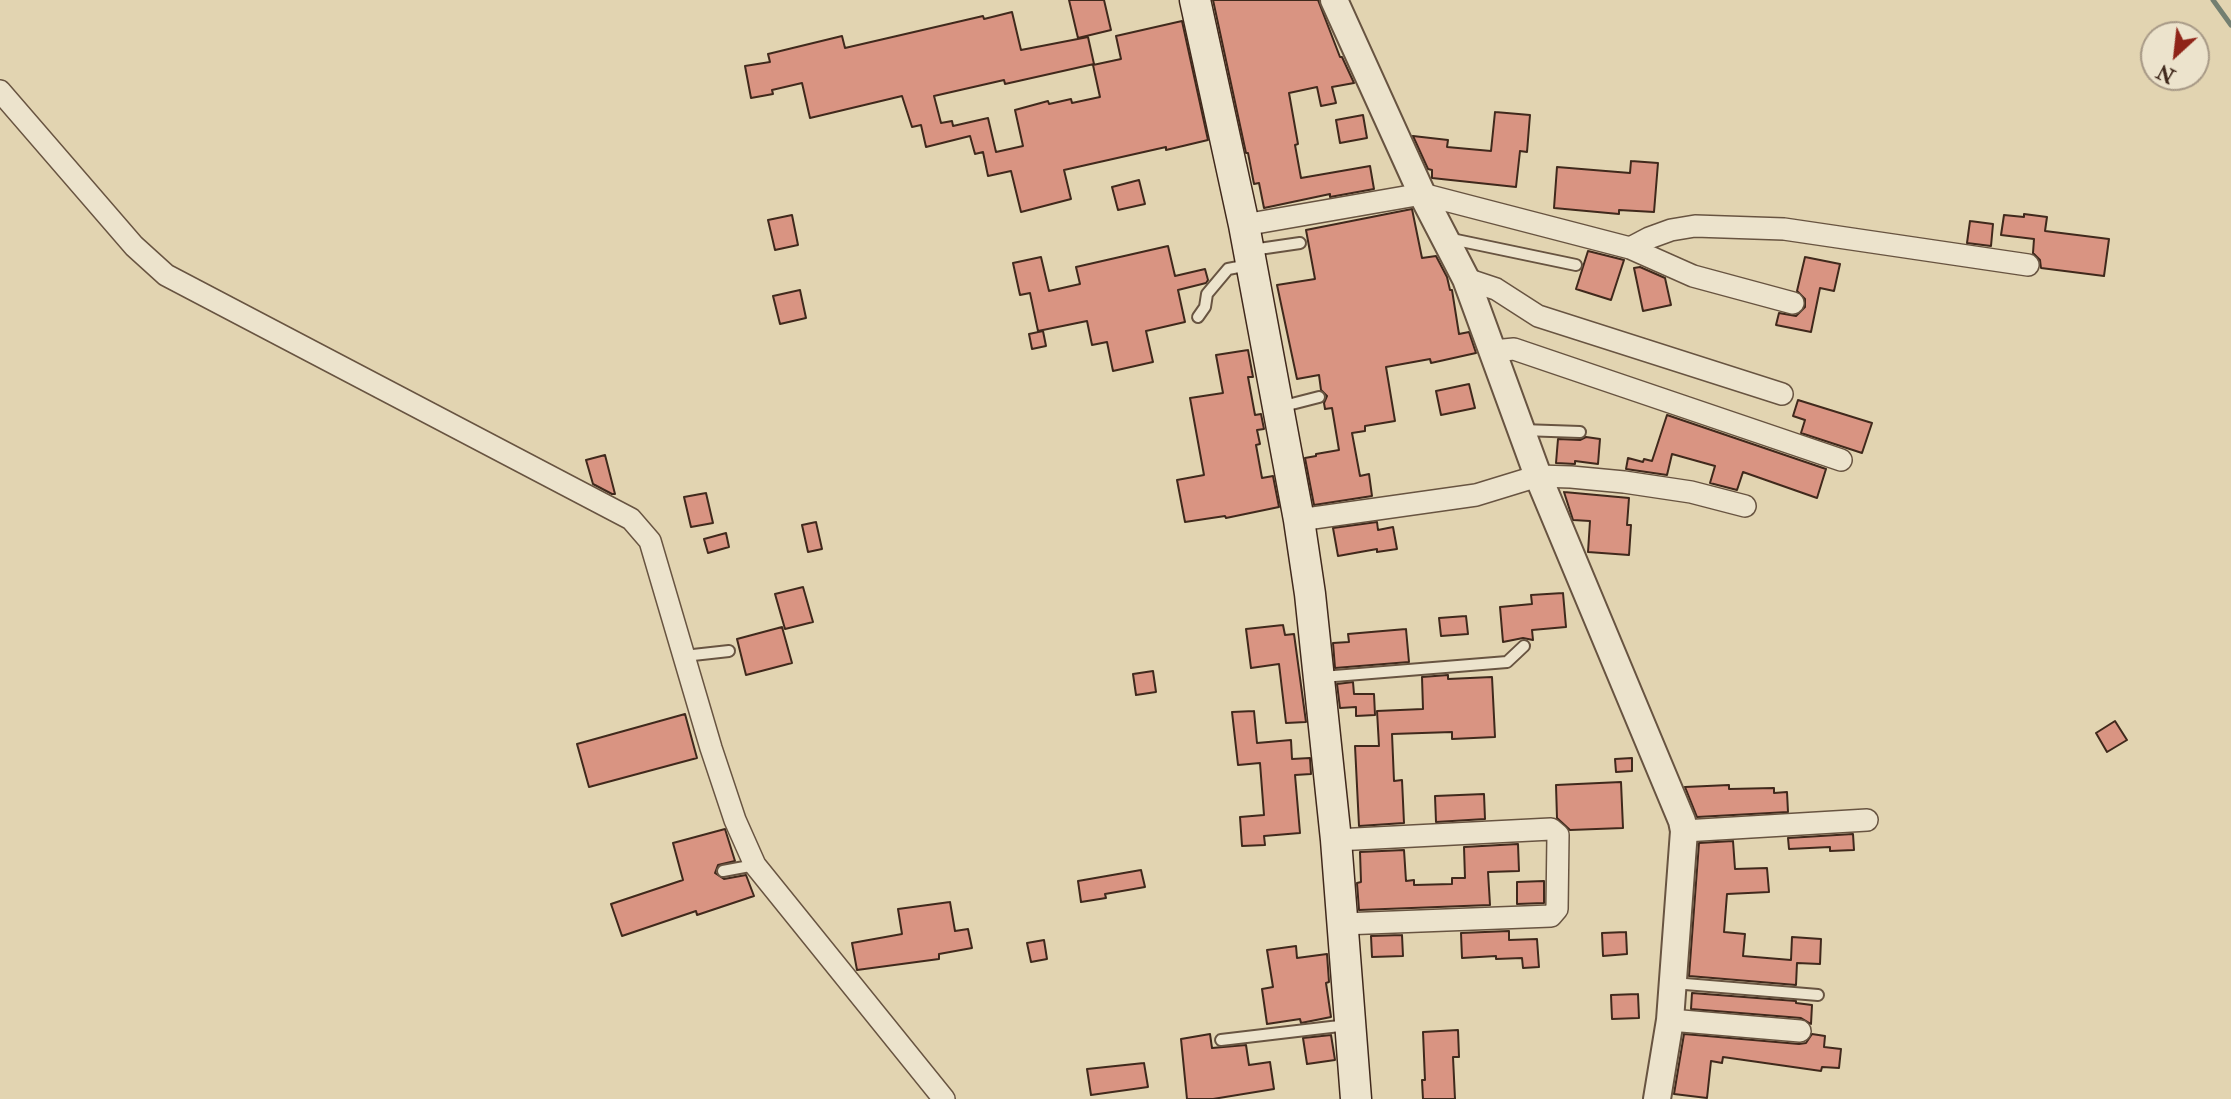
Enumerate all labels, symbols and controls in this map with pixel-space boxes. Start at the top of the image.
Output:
north arrow [2140,21,2210,91]
text: N [2153,58,2179,87]

